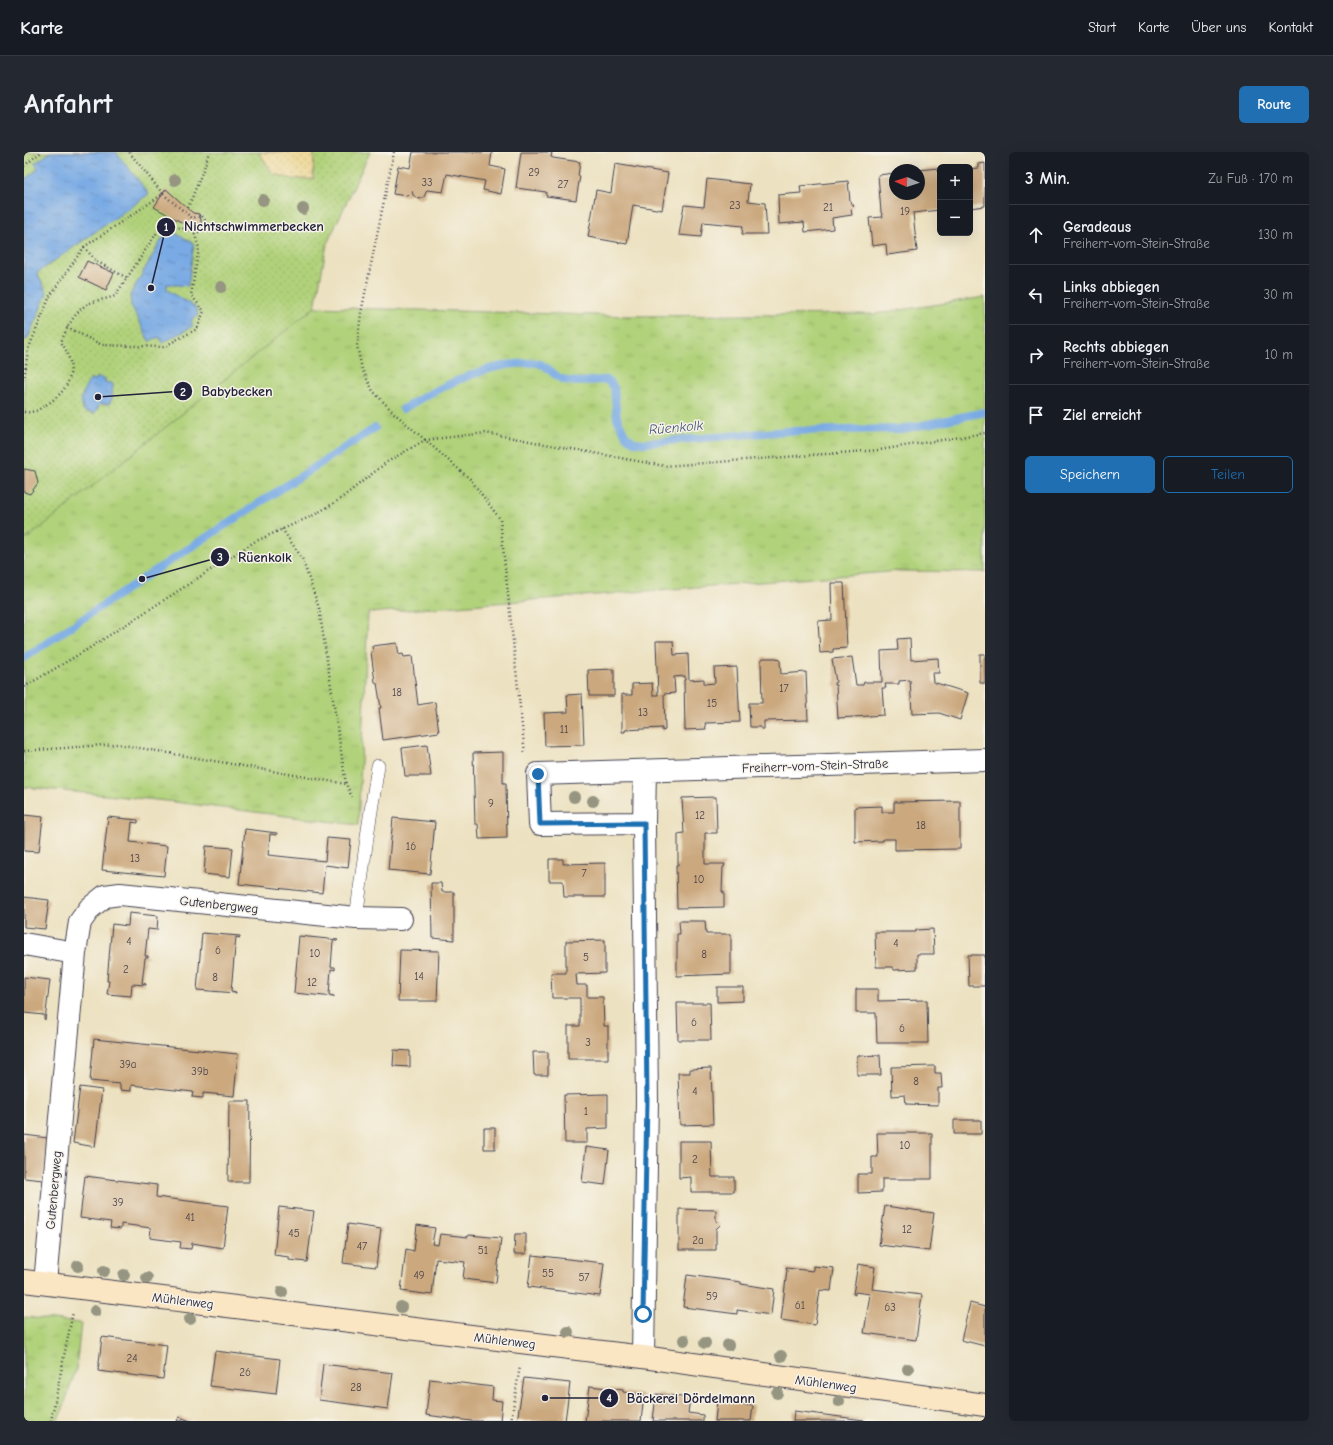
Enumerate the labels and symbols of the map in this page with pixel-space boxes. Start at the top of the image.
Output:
north arrow [889,164,925,200]
house number: 29 [528,166,540,179]
house number: 33 [421,176,433,189]
house number: 27 [558,178,568,191]
house number: 23 [729,199,741,212]
house number: 21 [823,201,833,214]
house number: 19 [900,205,910,218]
callout: Nichtschwimmerbecken [156,214,332,240]
text: Nichtschwimmerbecken [184,218,324,235]
text: 1 [164,220,169,234]
callout: Babybecken [173,378,281,404]
text: Babybecken [201,383,273,400]
text: 2 [180,385,186,399]
water label: Rüenkolk [648,417,704,438]
callout: Rüenkolk [210,544,300,570]
text: Rüenkolk [238,549,292,566]
text: 3 [217,550,223,564]
house number: 17 [779,682,789,695]
house number: 18 [392,686,402,699]
house number: 15 [707,697,717,710]
house number: 13 [638,706,648,719]
house number: 11 [560,723,568,736]
street label: Freiherr-vom-Stein-Straße [741,755,889,776]
route end [529,765,547,783]
house number: 9 [488,797,494,810]
house number: 12 [695,809,705,822]
house number: 18 [916,819,926,832]
house number: 16 [406,840,416,853]
house number: 13 [130,852,140,865]
house number: 7 [581,867,587,880]
house number: 10 [693,873,705,886]
street label: Gutenbergweg [179,893,259,916]
house number: 4 [126,935,132,948]
house number: 4 [893,937,899,950]
house number: 6 [215,944,221,957]
house number: 10 [309,947,321,960]
house number: 8 [701,948,707,961]
house number: 5 [583,951,589,964]
house number: 2 [123,963,129,976]
house number: 14 [414,970,424,983]
house number: 8 [212,971,218,984]
house number: 12 [307,976,317,989]
house number: 6 [691,1016,697,1029]
house number: 6 [899,1022,905,1035]
house number: 3 [585,1036,591,1049]
house number: 39a [119,1058,137,1071]
house number: 39b [191,1065,209,1078]
house number: 8 [913,1075,919,1088]
house number: 4 [692,1085,698,1098]
house number: 1 [584,1105,588,1118]
house number: 10 [899,1139,911,1152]
street label: Gutenbergweg [43,1150,64,1230]
house number: 2 [692,1153,698,1166]
house number: 39 [112,1196,124,1209]
house number: 41 [185,1211,195,1224]
house number: 12 [902,1223,912,1236]
house number: 45 [288,1227,300,1240]
house number: 2a [692,1234,704,1247]
house number: 47 [357,1240,367,1253]
house number: 51 [478,1244,488,1257]
house number: 55 [542,1267,554,1280]
house number: 49 [413,1269,425,1282]
house number: 57 [578,1271,590,1284]
street label: Mühlenweg [151,1289,215,1312]
house number: 59 [706,1290,718,1303]
house number: 61 [795,1299,805,1312]
house number: 63 [884,1301,896,1314]
route start [634,1305,652,1323]
street label: Mühlenweg [473,1329,537,1352]
house number: 24 [126,1352,138,1365]
house number: 26 [239,1366,251,1379]
street label: Mühlenweg [794,1372,858,1395]
house number: 28 [350,1381,362,1394]
callout: Bäckerei Dördelmann [599,1385,764,1411]
text: Bäckerei Dördelmann [627,1390,755,1407]
text: 4 [606,1391,612,1405]

